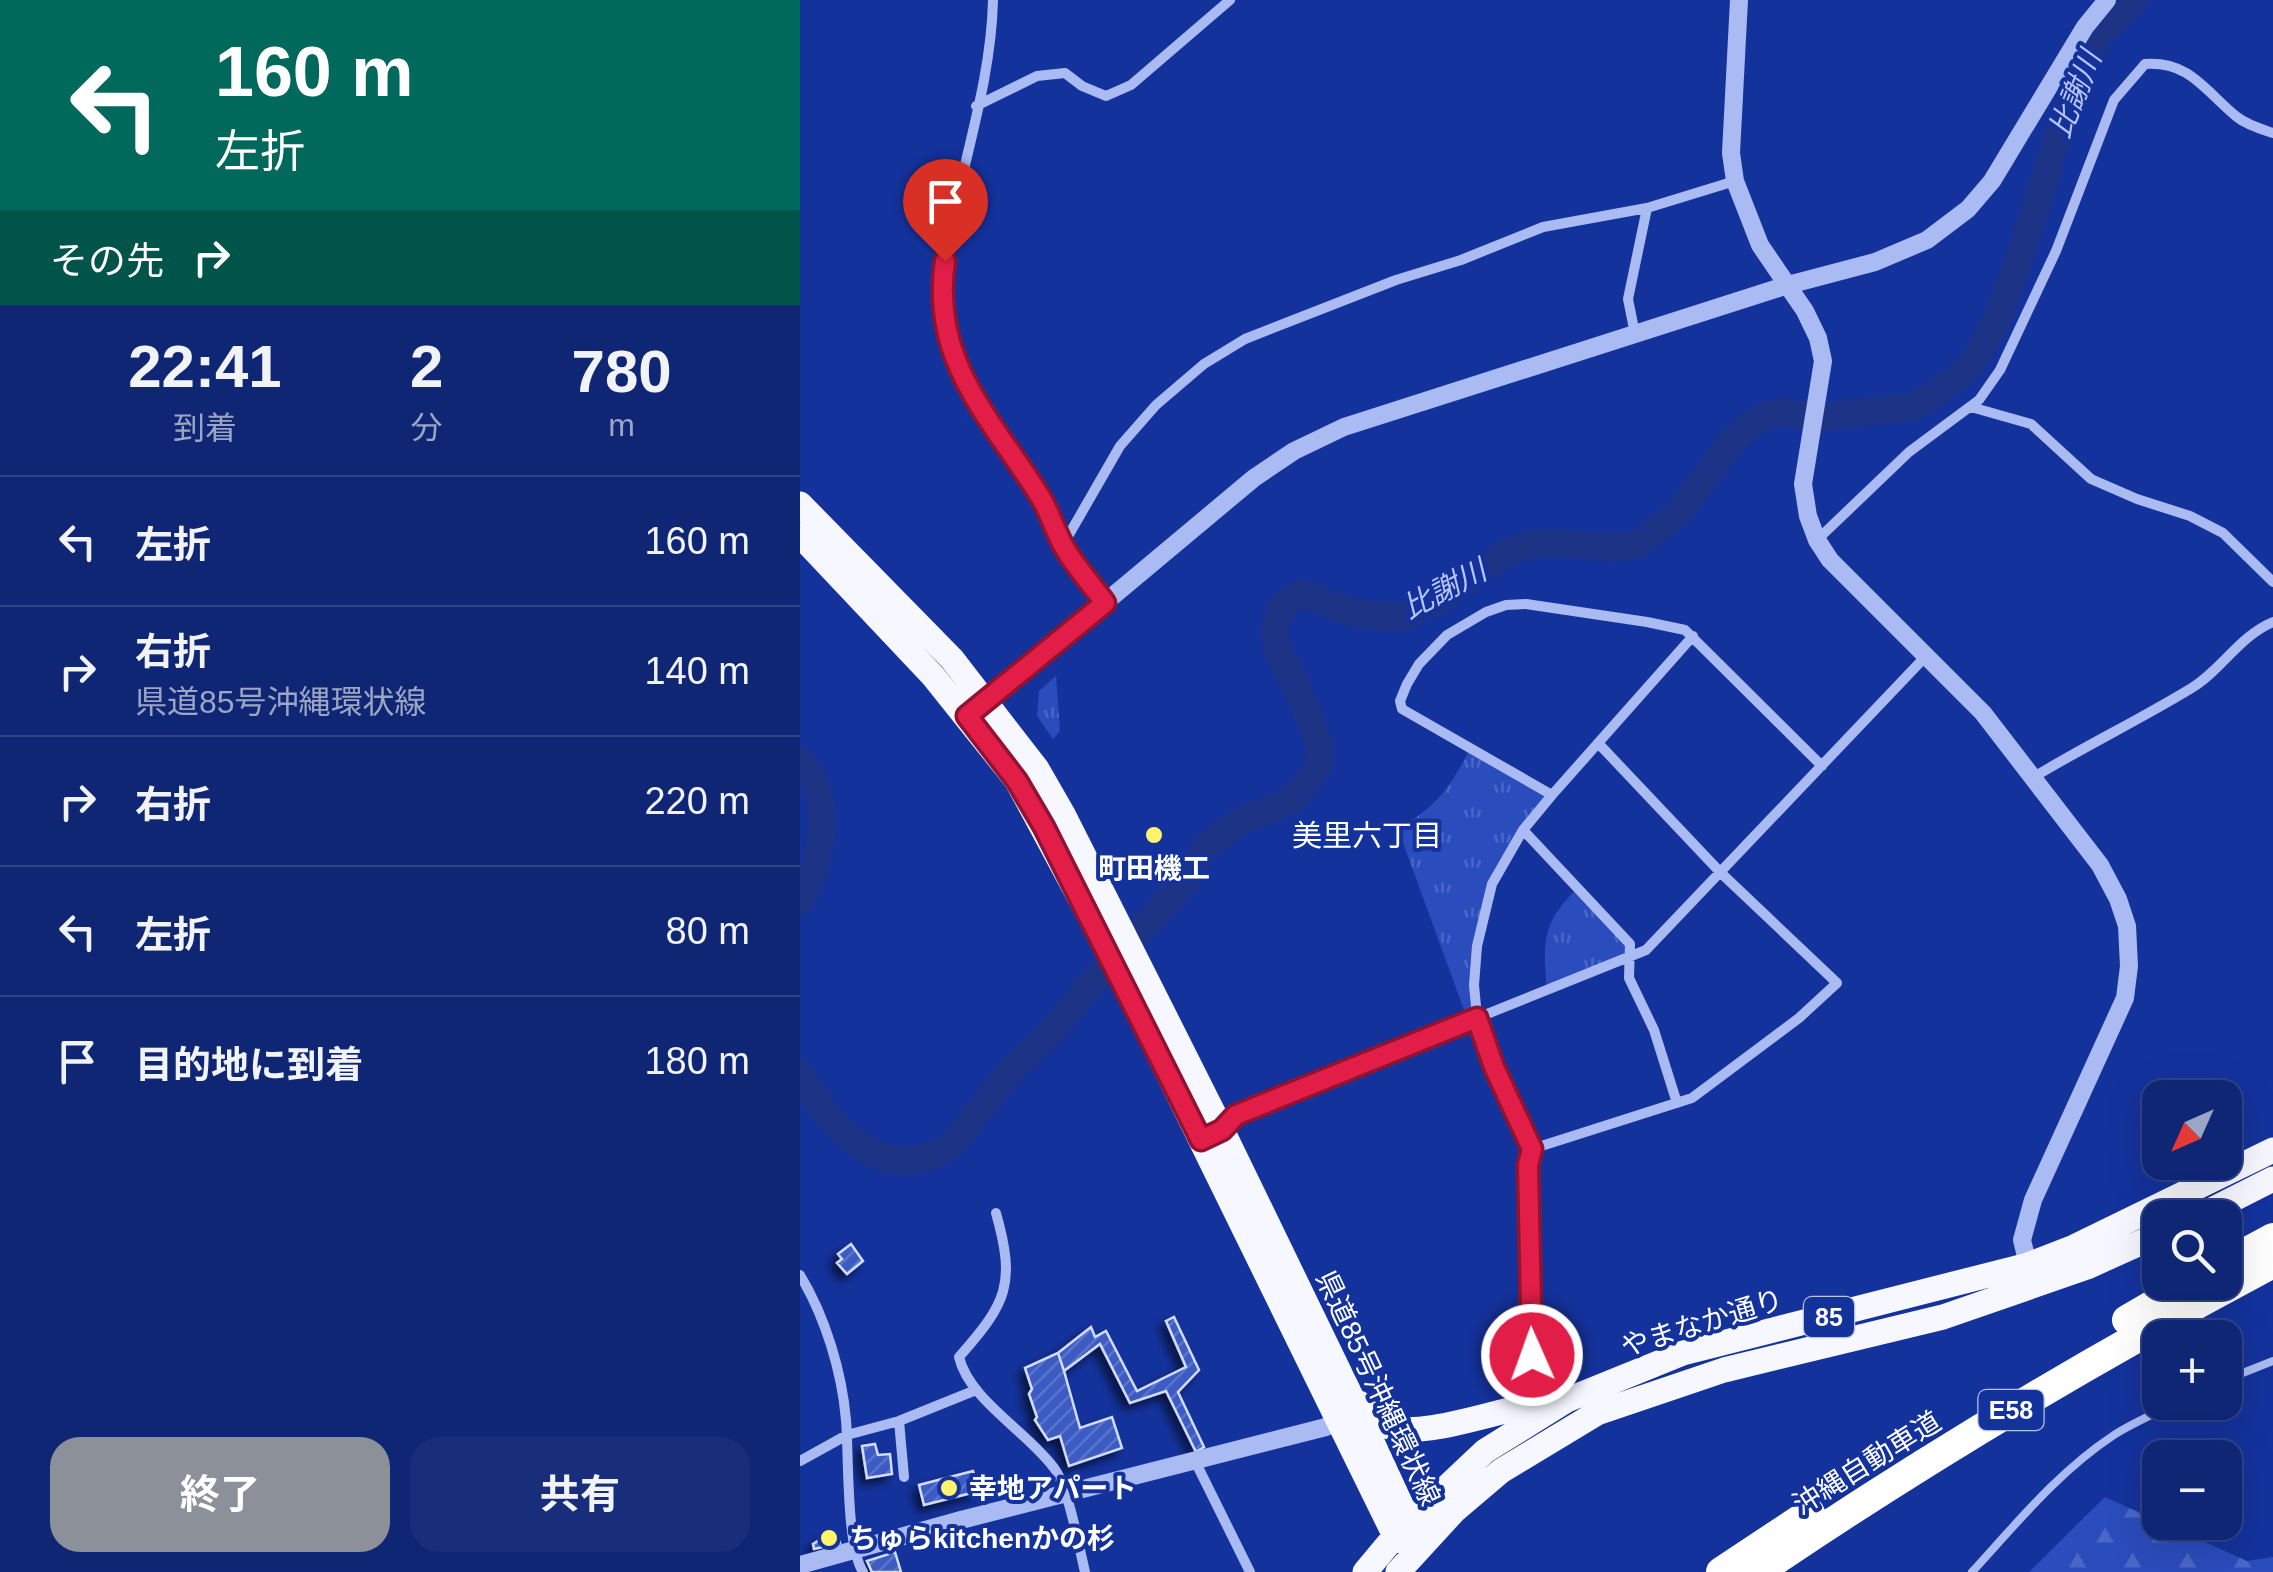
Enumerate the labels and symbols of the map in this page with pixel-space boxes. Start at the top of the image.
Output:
water label: 比謝川 [2043,43,2108,142]
pin [903,159,988,262]
water label: 比謝川 [1397,552,1494,625]
district label: 美里六丁目 [1292,819,1442,852]
marker: 町田機工 [1143,824,1165,846]
place label: 町田機工 [1098,853,1210,884]
north arrow [2142,1080,2242,1180]
street label: 県道85号沖縄環状線 [1310,1266,1446,1510]
street label: やまなか通り [1617,1284,1787,1362]
road number: 85 [1804,1297,1854,1337]
position arrow [1480,1303,1584,1407]
road number: E58 [1978,1390,2044,1430]
street label: 沖縄自動車道 [1788,1405,1946,1521]
place label: 幸地アパート [969,1473,1136,1504]
marker: 幸地アパート [938,1477,960,1499]
place label: ちゅらkitchenかの杉 [849,1523,1115,1554]
marker: ちゅらkitchenかの杉 [818,1527,840,1549]

